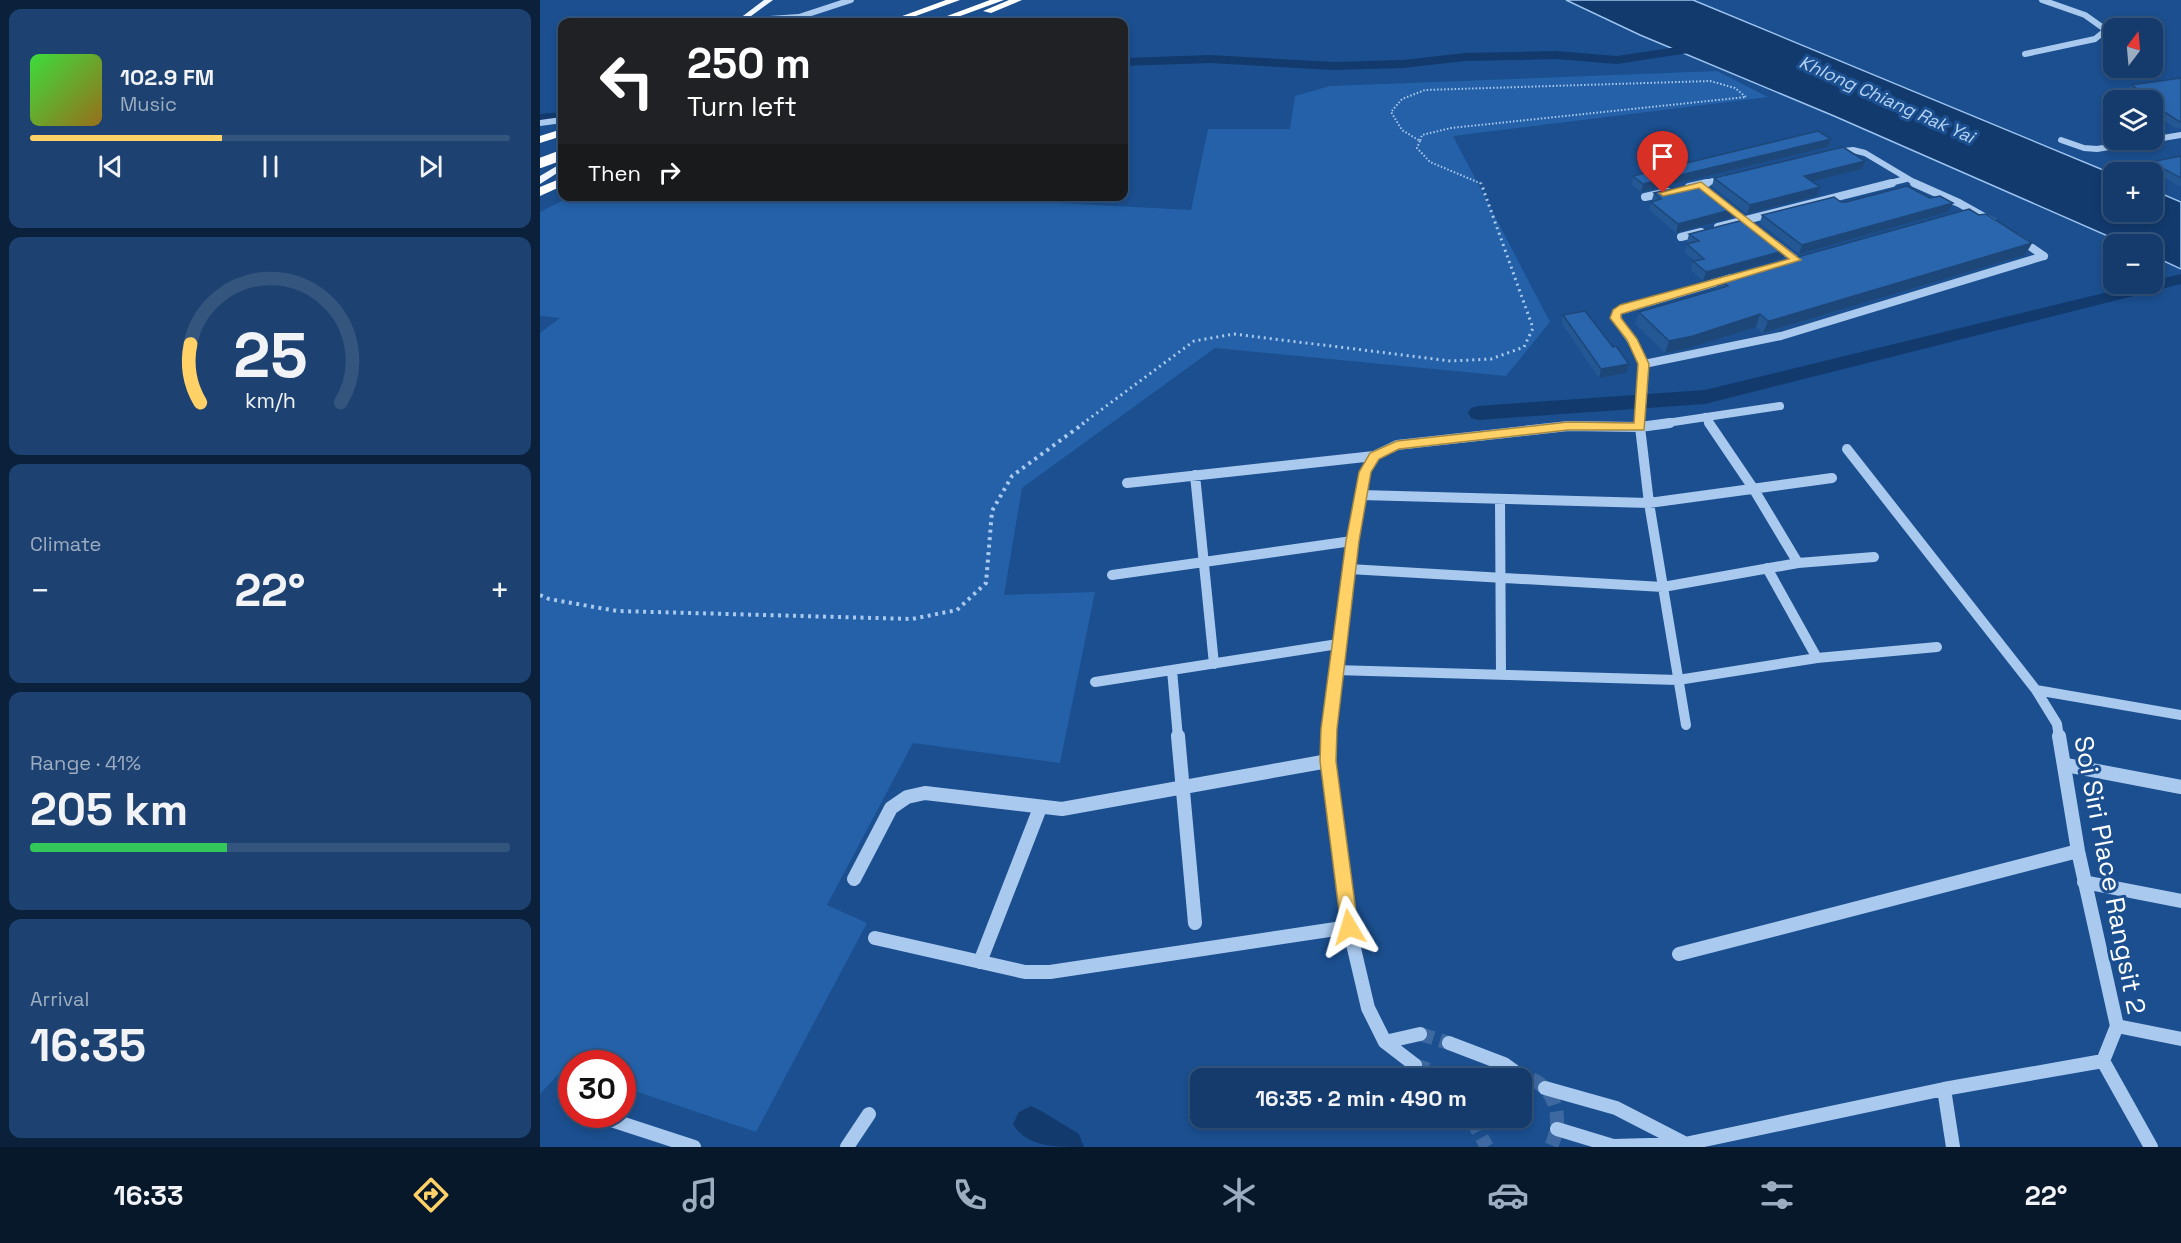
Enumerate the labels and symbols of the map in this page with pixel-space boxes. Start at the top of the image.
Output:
north arrow [2103,18,2163,78]
water label: Khlong Chiang Rak Yai [1796,50,1981,149]
pin [1637,131,1688,193]
street label: Soi Siri Place Rangsit 2 [2066,733,2154,1017]
position arrow [1317,895,1381,959]
speed limit sign: 30 [558,1050,636,1128]

